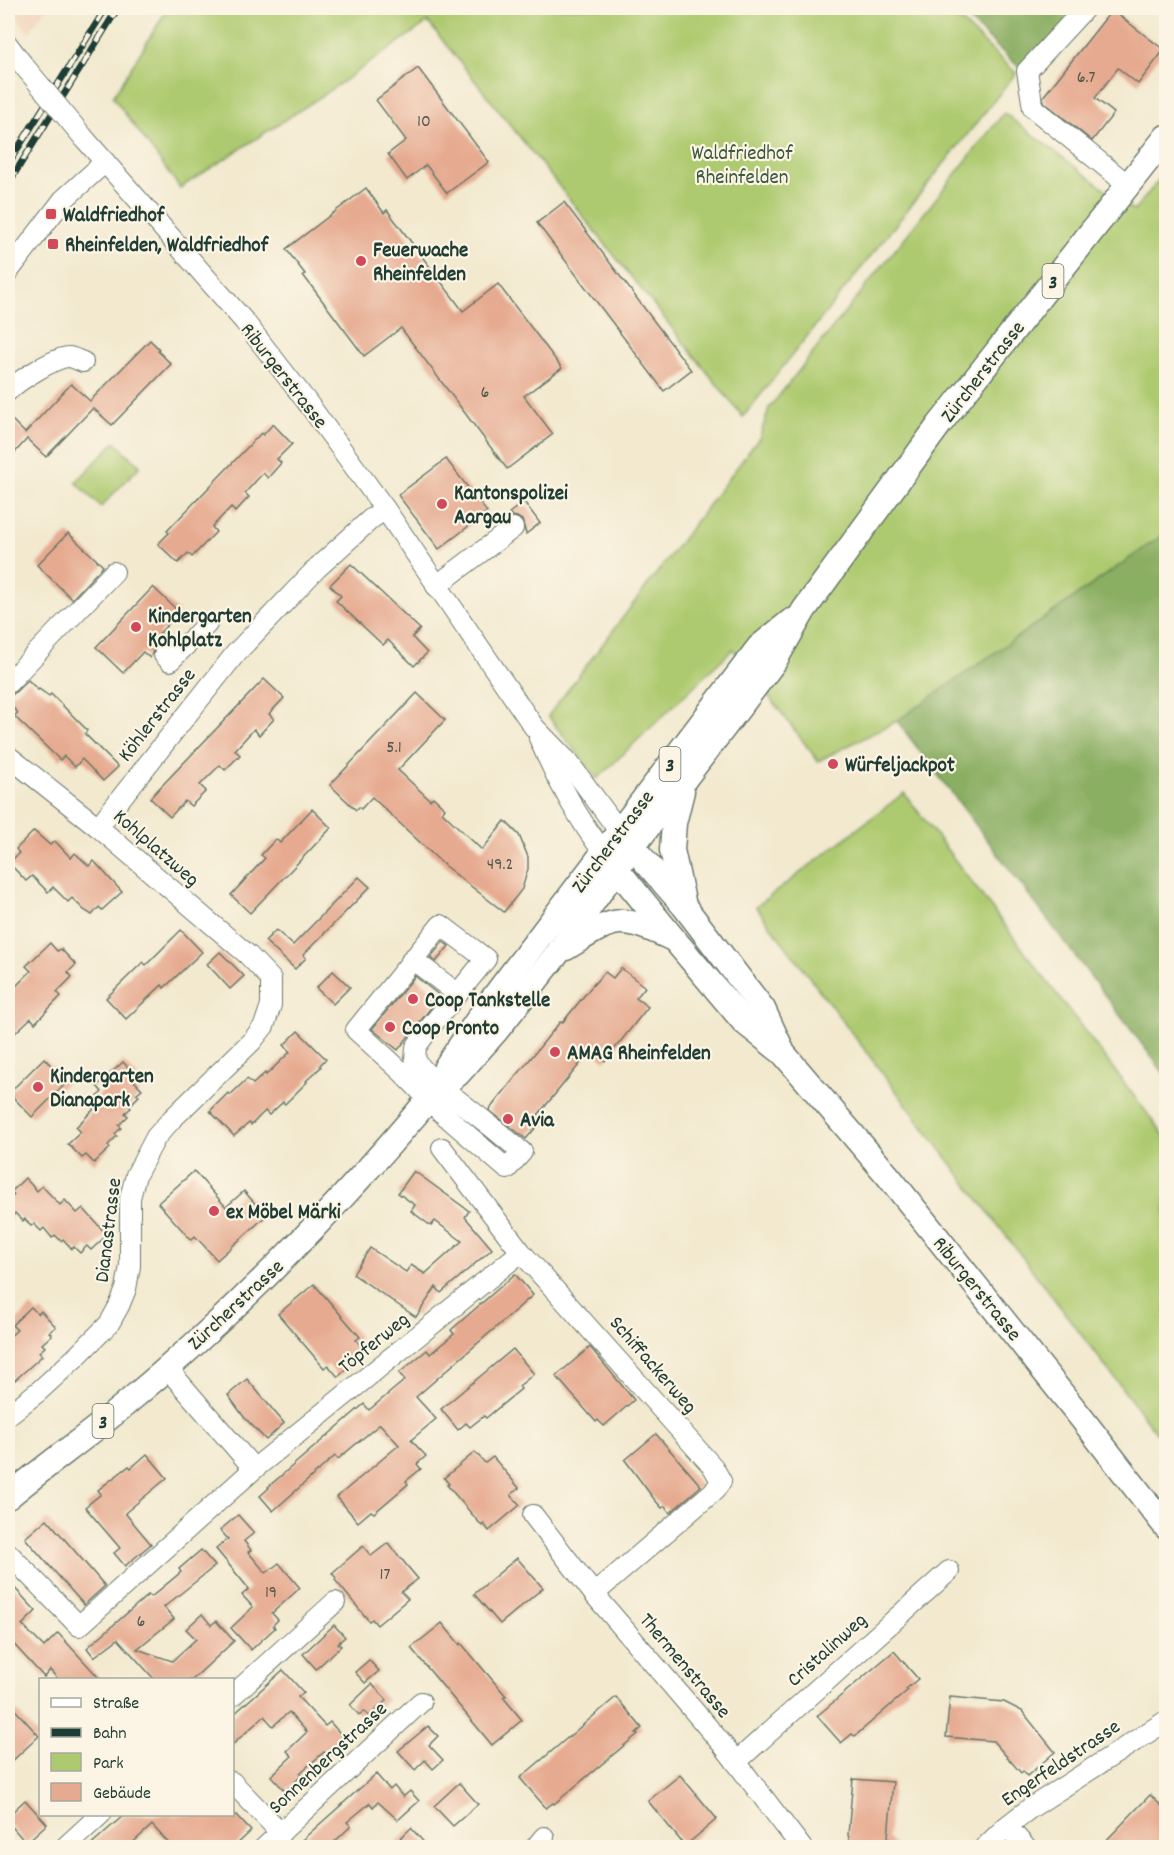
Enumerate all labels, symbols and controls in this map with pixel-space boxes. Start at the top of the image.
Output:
house number: 6.7 [1077,66,1095,91]
house number: 10 [417,110,431,135]
park label: Waldfriedhof Rheinfelden [691,140,793,194]
place label: Waldfriedhof [63,202,166,232]
marker: Waldfriedhof [44,207,58,221]
place label: Rheinfelden, Waldfriedhof [65,232,270,262]
marker: Rheinfelden, Waldfriedhof [46,237,60,251]
place label: Feuerwache Rheinfelden [373,237,468,291]
marker: Feuerwache Rheinfelden [354,254,368,268]
road number: 3 [1042,264,1064,298]
street label: Zürcherstrasse [935,315,1034,430]
street label: Riburgerstrasse [232,317,334,436]
house number: 6 [481,381,489,406]
place label: Kantonspolizei Aargau [454,480,568,534]
marker: Kantonspolizei Aargau [435,497,449,511]
place label: Kindergarten Kohlplatz [148,603,252,657]
marker: Kindergarten Kohlplatz [129,620,143,634]
street label: Köhlerstrasse [112,663,205,769]
house number: 5.1 [386,736,402,761]
road number: 3 [660,747,680,781]
place label: Würfeljackpot [845,752,955,782]
marker: Würfeljackpot [826,757,840,771]
street label: Zürcherstrasse [566,785,663,901]
street label: Kohlplatzweg [105,803,205,895]
house number: 49.2 [487,853,513,878]
place label: Coop Tankstelle [425,987,550,1017]
marker: Coop Tankstelle [406,992,420,1006]
place label: Coop Pronto [402,1015,499,1045]
marker: Coop Pronto [383,1020,397,1034]
place label: AMAG Rheinfelden [567,1040,711,1070]
marker: AMAG Rheinfelden [548,1045,562,1059]
place label: Kindergarten Dianapark [50,1063,154,1117]
marker: Kindergarten Dianapark [31,1080,45,1094]
place label: Avia [520,1107,555,1137]
marker: Avia [501,1112,515,1126]
street label: Dianastrasse [89,1176,131,1284]
place label: ex Möbel Märki [226,1199,341,1229]
marker: ex Möbel Märki [207,1204,221,1218]
street label: Riburgerstrasse [924,1231,1027,1349]
street label: Zürcherstrasse [182,1253,292,1359]
street label: Töpferweg [333,1306,417,1382]
street label: Schiffackerweg [601,1310,703,1422]
road number: 3 [92,1404,114,1438]
house number: 17 [380,1563,391,1588]
house number: 19 [265,1581,277,1606]
street label: Cristalinweg [781,1607,875,1695]
street label: Thermenstrasse [631,1608,737,1726]
house number: 6 [137,1610,145,1635]
legend [39,1678,234,1816]
text: Straße [93,1692,139,1717]
street label: Sonnenbergstrasse [263,1696,395,1822]
street label: Engerfeldstrasse [996,1713,1127,1816]
text: Bahn [93,1722,127,1747]
text: Park [93,1752,124,1777]
text: Gebäude [93,1782,151,1807]

